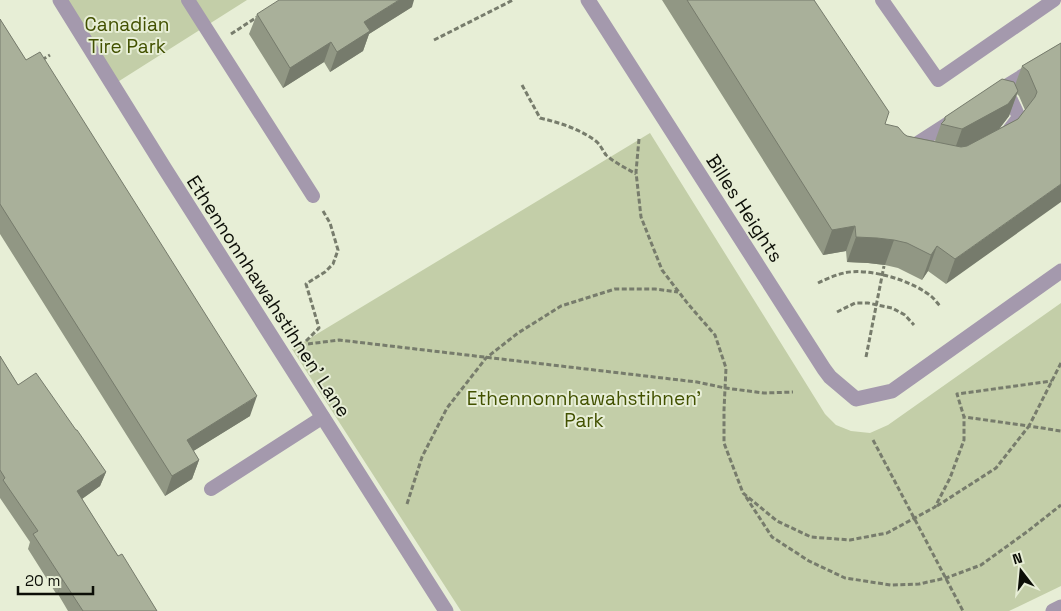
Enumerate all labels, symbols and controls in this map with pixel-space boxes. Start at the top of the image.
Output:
park label: Canadian Tire Park [85,12,169,59]
street label: Billes Heights [700,150,789,267]
street label: Ethennonnhawahstihnen' Lane [181,171,356,422]
park label: Ethennonnhawahstihnen' Park [467,386,701,433]
north arrow [996,546,1046,596]
text: N [1010,549,1024,568]
scale bar [18,564,92,596]
text: 20 m [25,571,60,590]

